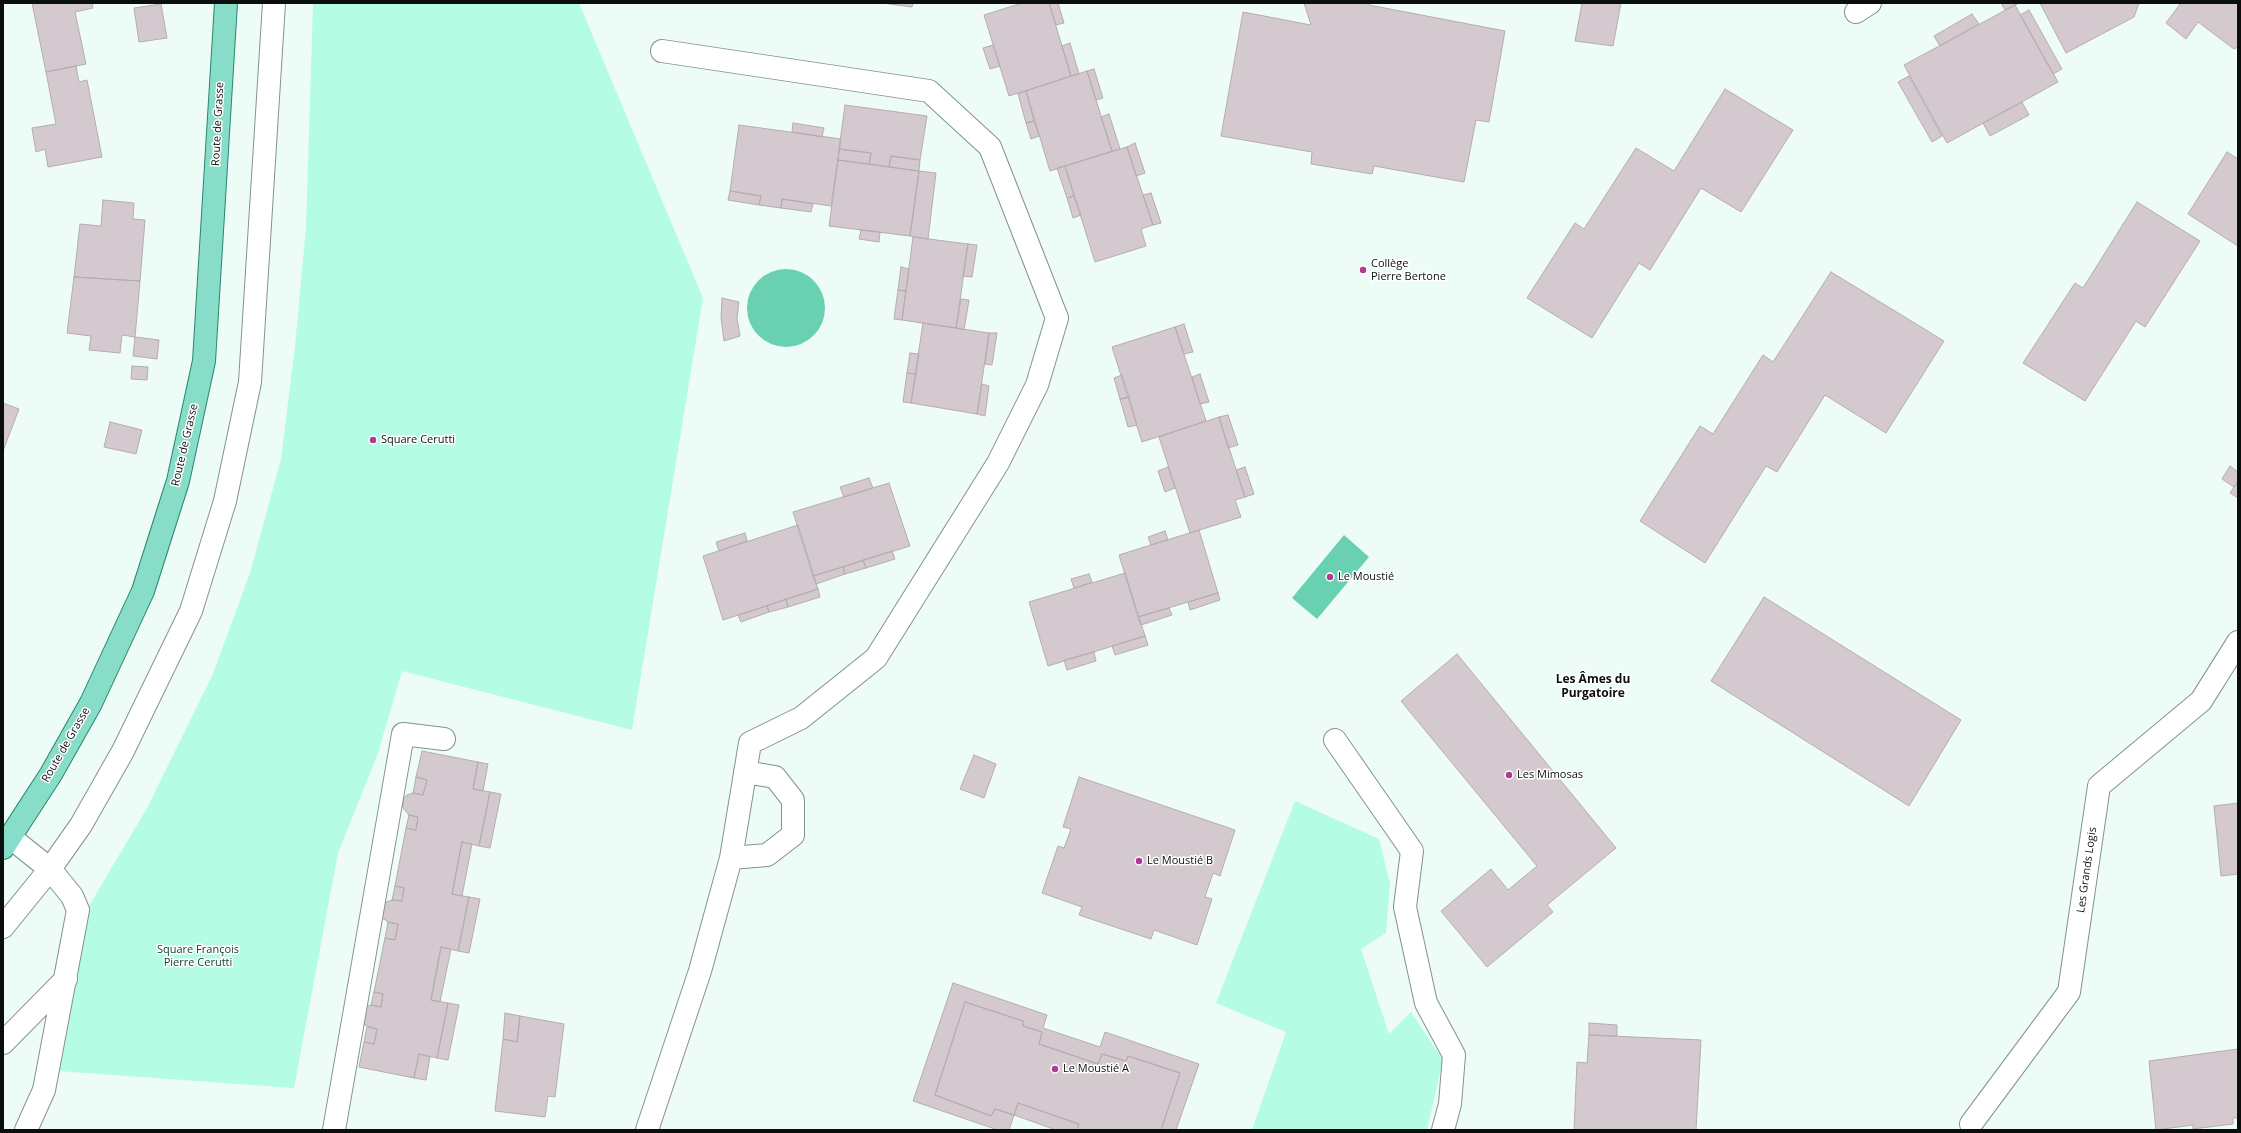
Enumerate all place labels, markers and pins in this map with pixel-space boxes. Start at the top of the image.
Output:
place label: Collège Pierre Bertone [1371,257,1446,283]
marker: Collège Pierre Bertone [1358,265,1368,275]
place label: Square Cerutti [381,433,455,447]
marker: Square Cerutti [368,435,378,445]
place label: Le Moustié [1338,570,1394,584]
marker: Le Moustié [1325,572,1335,582]
place label: Les Mimosas [1517,768,1583,782]
marker: Les Mimosas [1504,770,1514,780]
place label: Le Moustié B [1147,854,1213,868]
marker: Le Moustié B [1134,856,1144,866]
place label: Le Moustié A [1063,1062,1129,1076]
marker: Le Moustié A [1050,1064,1060,1074]

